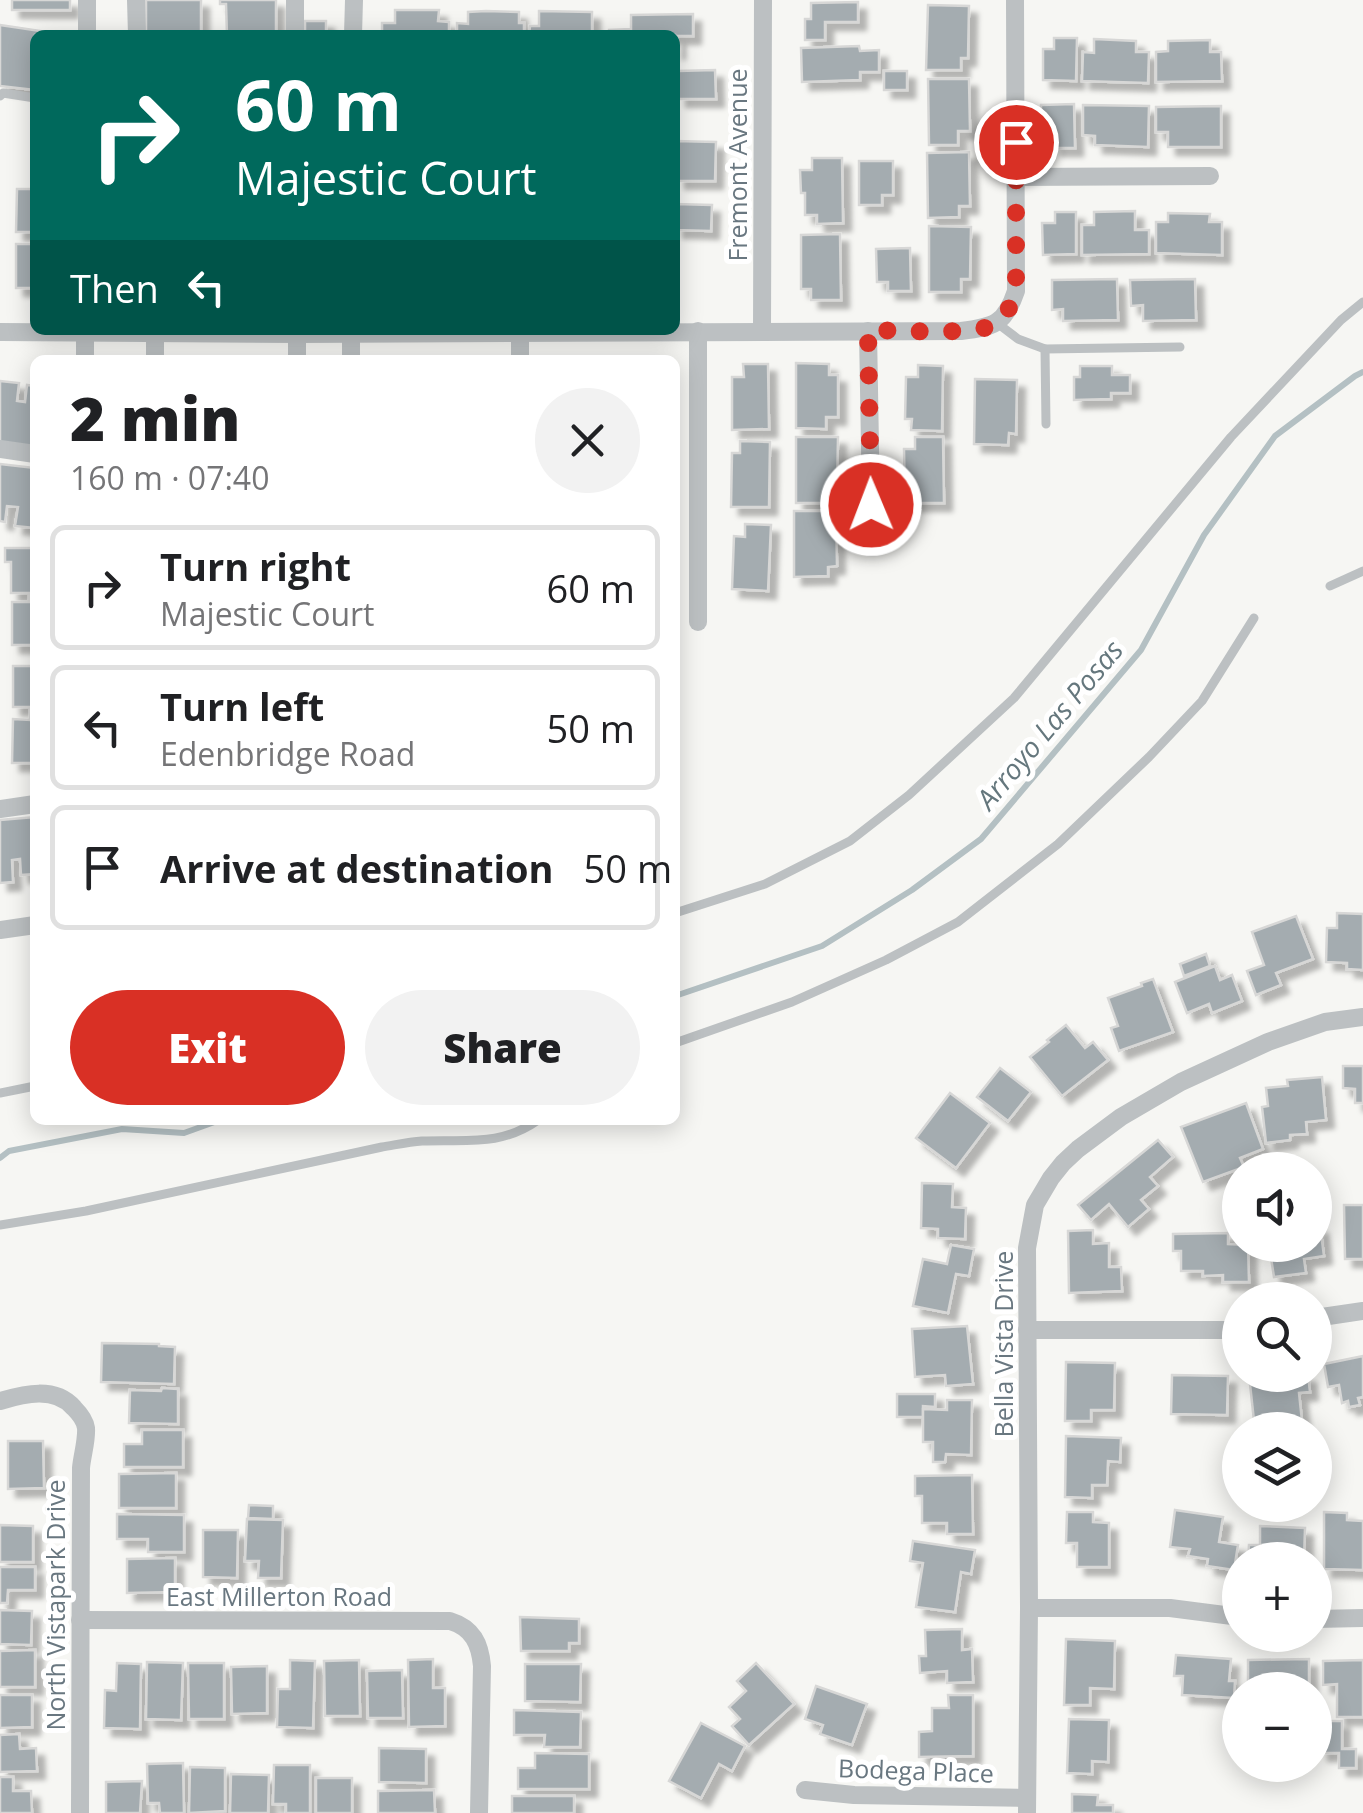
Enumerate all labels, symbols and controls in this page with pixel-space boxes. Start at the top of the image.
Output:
text: 60 m [235,56,402,152]
street label: Fremont Avenue [720,68,754,262]
icon: right [70,70,200,200]
pin [974,100,1059,185]
icon: arrive [989,115,1044,170]
text: Majestic Court [235,147,537,208]
icon: left [179,260,234,315]
text: Then [70,262,159,314]
text: 2 min [70,377,240,459]
button: close [535,388,640,493]
position arrow [819,453,923,557]
text: 160 m · 07:40 [70,456,269,499]
text: Turn right [160,540,351,592]
icon: right [75,560,130,615]
text: 60 m [546,562,635,614]
text: Majestic Court [160,592,375,635]
water label: Arroyo Las Posas [966,631,1131,818]
text: Turn left [160,680,324,732]
icon: left [75,700,130,755]
text: 50 m [546,702,635,754]
text: Edenbridge Road [160,732,415,775]
icon: arrive [75,840,130,895]
text: Arrive at destination [160,842,554,894]
text: 50 m [584,842,672,894]
button: Exit [70,990,345,1105]
button: Share [365,990,640,1105]
map controls [1222,1152,1332,1782]
button: sound [1222,1152,1332,1262]
street label: Bella Vista Drive [986,1251,1020,1437]
button: search [1222,1282,1332,1392]
button: layers [1222,1412,1332,1522]
street label: North Vistapark Drive [38,1480,72,1730]
button: + [1222,1542,1332,1652]
street label: East Millerton Road [166,1579,392,1613]
button: − [1222,1672,1332,1782]
street label: Bodega Place [838,1750,994,1790]

